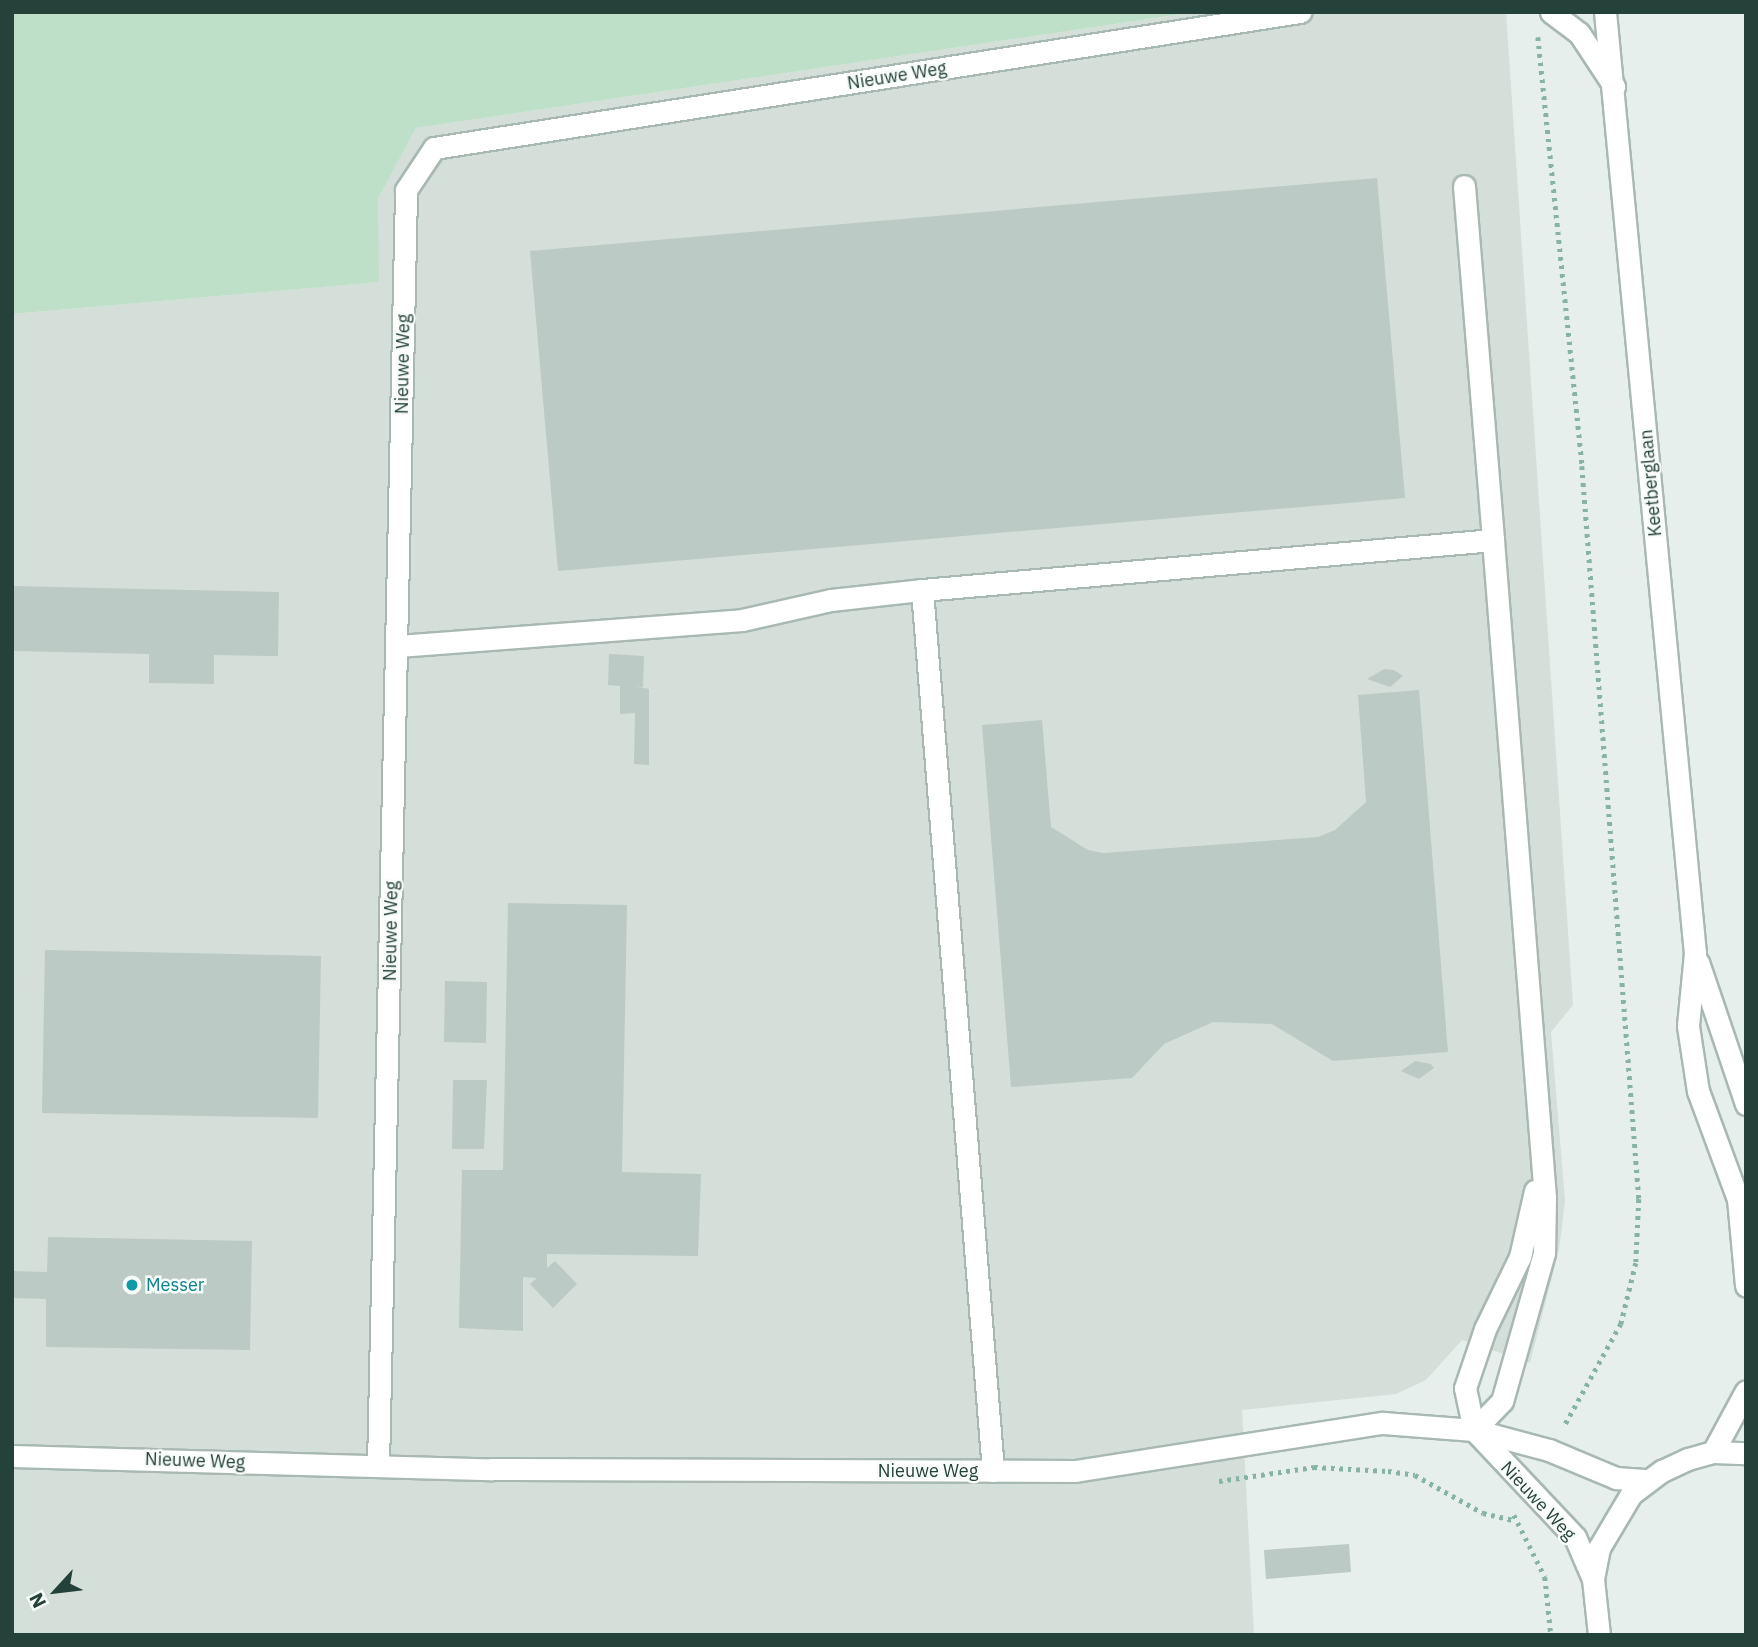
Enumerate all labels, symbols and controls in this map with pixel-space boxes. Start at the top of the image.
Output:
street label: Nieuwe Weg [846,57,948,95]
street label: Nieuwe Weg [391,314,415,414]
street label: Keetberglaan [1636,429,1666,537]
street label: Nieuwe Weg [379,881,403,981]
place label: Messer [146,1274,204,1296]
marker: Messer [124,1277,140,1293]
street label: Nieuwe Weg [144,1448,246,1474]
street label: Nieuwe Weg [1496,1457,1580,1545]
street label: Nieuwe Weg [878,1460,978,1482]
north arrow [21,1556,91,1626]
text: N [23,1589,51,1612]

